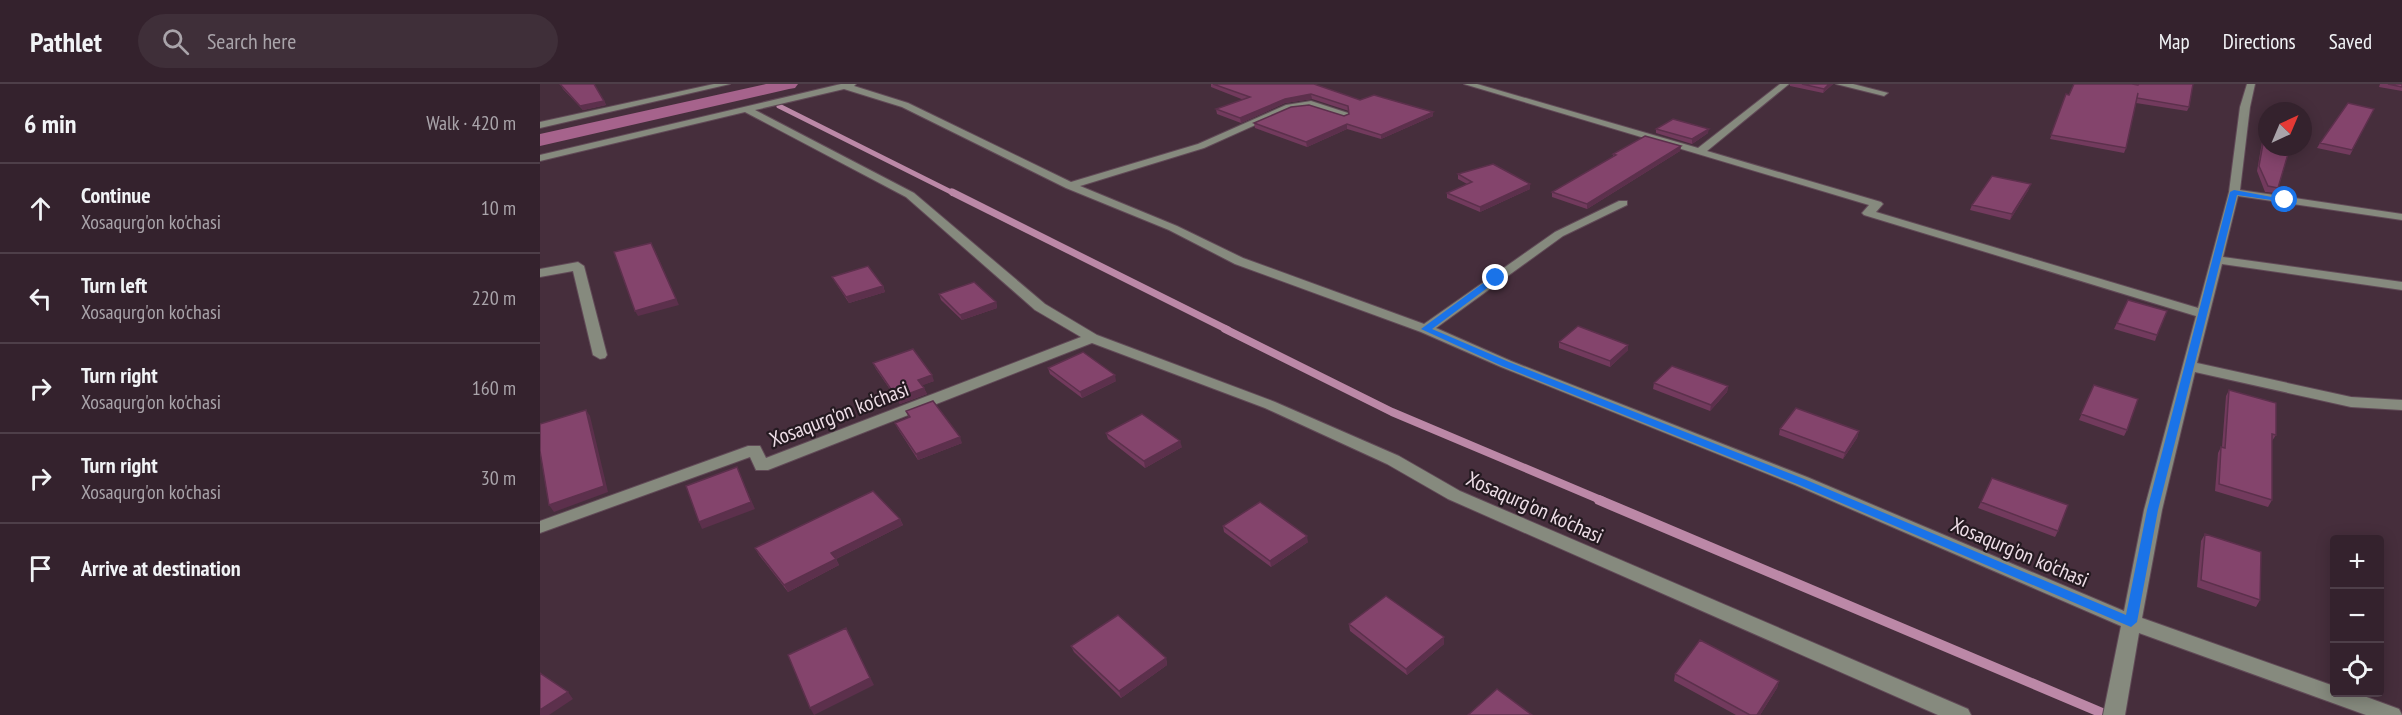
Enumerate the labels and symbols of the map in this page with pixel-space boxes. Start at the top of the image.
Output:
north arrow [2258,102,2312,156]
route start [2271,186,2297,212]
route end [1482,264,1508,290]
street label: Xosaqurg'on ko'chasi [766,375,912,453]
street label: Xosaqurg'on ko'chasi [1462,465,1608,549]
street label: Xosaqurg'on ko'chasi [1947,511,2093,593]

